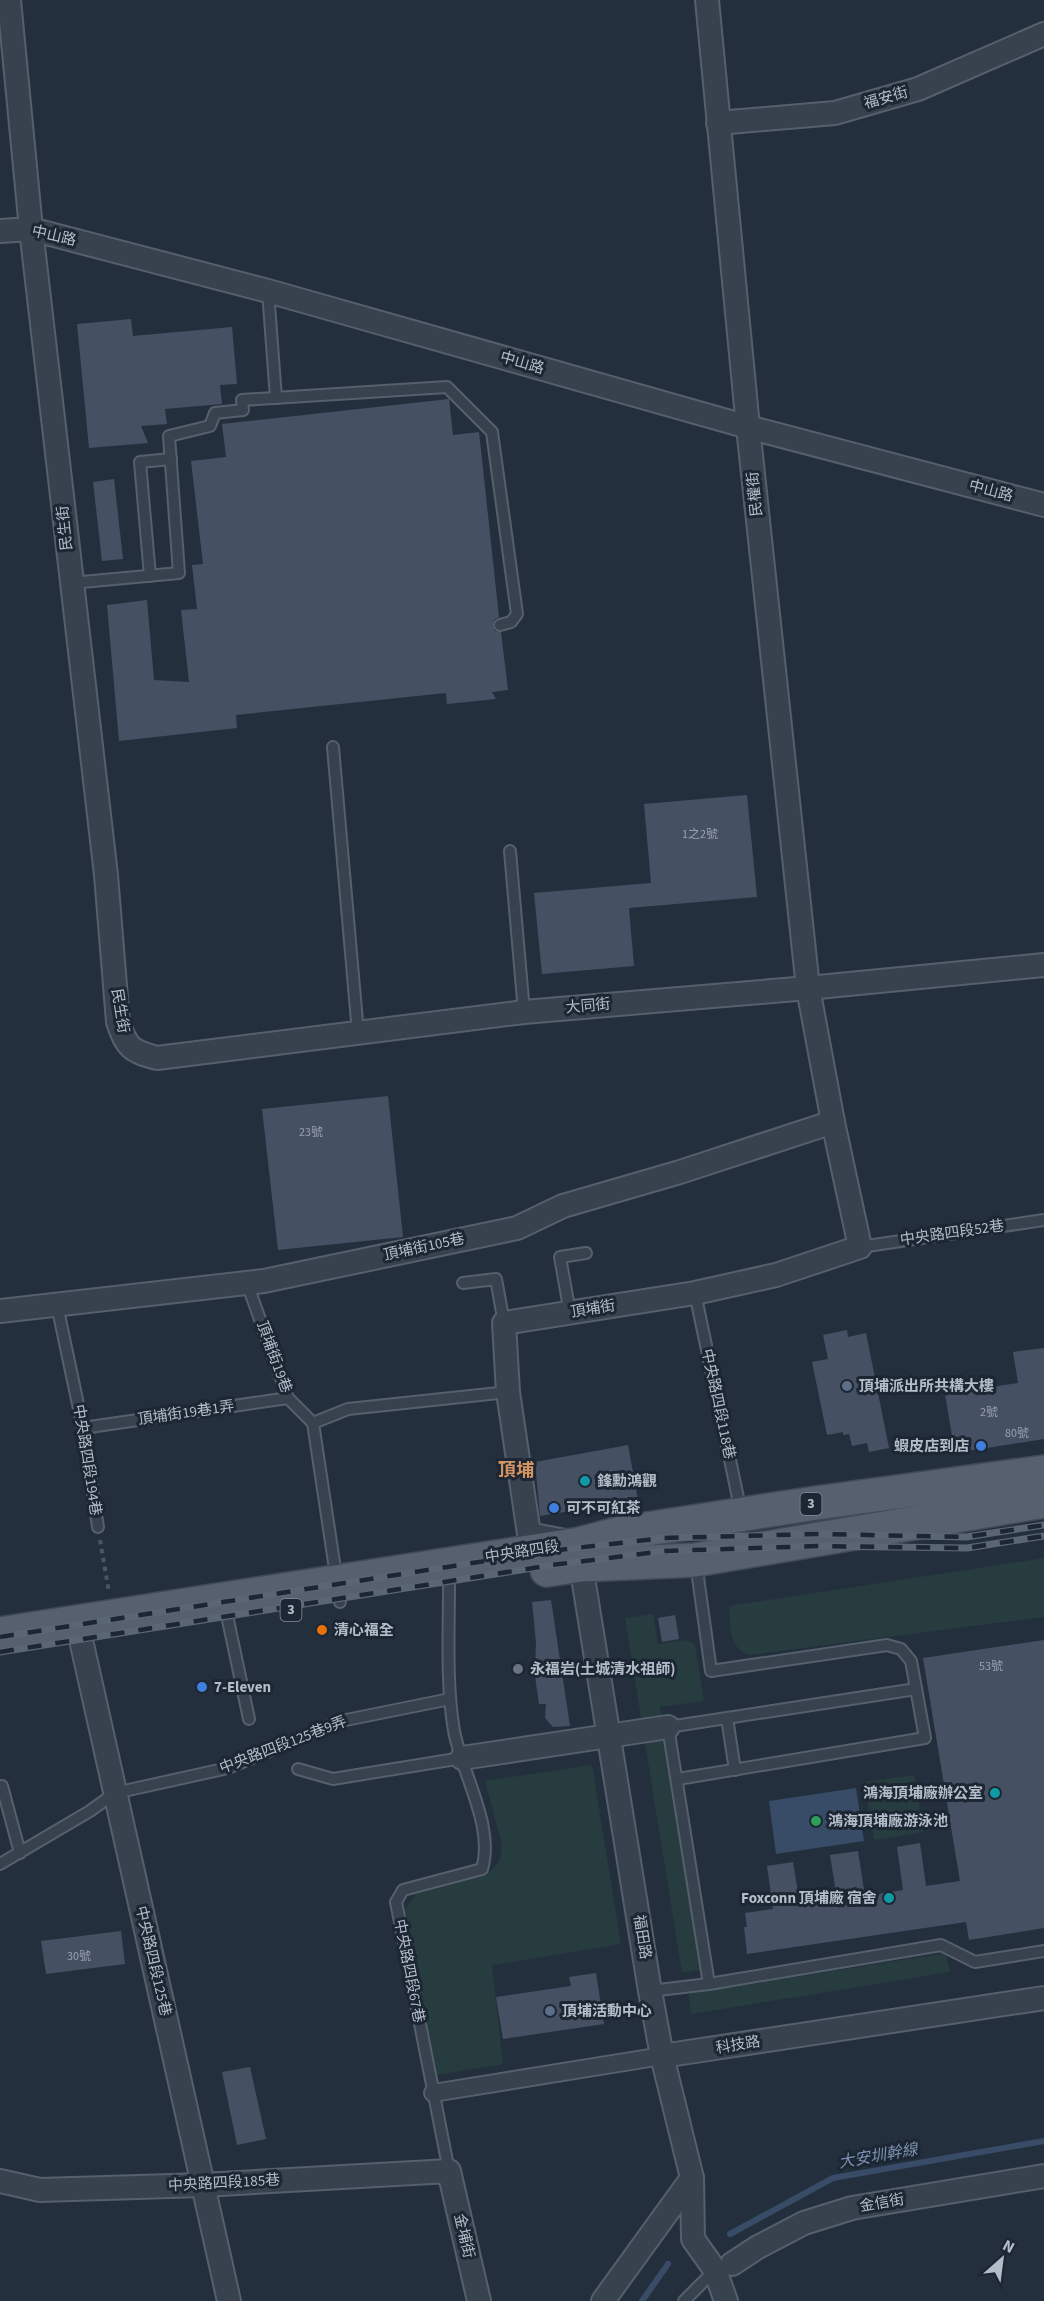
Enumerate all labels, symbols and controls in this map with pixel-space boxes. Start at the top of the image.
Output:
street label: 福安街 [861,82,911,114]
street label: 中山路 [30,221,78,251]
street label: 中山路 [497,347,547,379]
street label: 民權街 [742,471,768,517]
street label: 中山路 [967,475,1015,507]
street label: 民生街 [52,505,78,551]
house number: 1之2號 [682,826,718,843]
street label: 民生街 [106,987,134,1035]
street label: 大同街 [565,994,611,1018]
house number: 23號 [299,1124,323,1141]
street label: 中央路四段52巷 [899,1215,1005,1251]
street label: 頂埔街105巷 [382,1228,466,1266]
street label: 頂埔街 [569,1295,617,1323]
street label: 頂埔街19巷 [251,1318,297,1396]
street label: 中央路四段118巷 [696,1347,740,1461]
place label: 頂埔派出所共構大樓 [859,1376,994,1397]
marker: 頂埔派出所共構大樓 [840,1379,854,1393]
street label: 頂埔街19巷1弄 [136,1396,236,1430]
street label: 中央路四段194巷 [68,1403,106,1517]
house number: 2號 [980,1404,998,1421]
house number: 80號 [1005,1425,1029,1442]
place label: 蝦皮店到店 [894,1436,969,1457]
marker: 蝦皮店到店 [974,1439,988,1453]
district label: 頂埔 [498,1458,534,1483]
place label: 鋒勳鴻觀 [597,1471,657,1492]
marker: 鋒勳鴻觀 [578,1474,592,1488]
road number: 3 [800,1493,822,1515]
place label: 可不可紅茶 [566,1498,641,1519]
marker: 可不可紅茶 [547,1501,561,1515]
street label: 中央路四段 [483,1536,561,1568]
road number: 3 [280,1599,302,1621]
place label: 清心福全 [334,1620,394,1641]
marker: 清心福全 [315,1623,329,1637]
house number: 53號 [979,1658,1003,1675]
place label: 永福岩(土城清水祖師) [530,1659,675,1680]
marker: 永福岩(土城清水祖師) [511,1662,525,1676]
place label: 7-Eleven [214,1677,271,1698]
marker: 7-Eleven [195,1680,209,1694]
street label: 中央路四段125巷9弄 [216,1711,350,1779]
place label: 鴻海頂埔廠辦公室 [863,1783,983,1804]
marker: 鴻海頂埔廠辦公室 [988,1786,1002,1800]
place label: 鴻海頂埔廠游泳池 [828,1811,948,1832]
marker: 鴻海頂埔廠游泳池 [809,1814,823,1828]
place label: Foxconn 頂埔廠 宿舍 [741,1888,877,1909]
marker: Foxconn 頂埔廠 宿舍 [882,1891,896,1905]
street label: 中央路四段125巷 [130,1904,176,2018]
street label: 福田路 [628,1913,656,1961]
street label: 中央路四段67巷 [389,1917,429,2025]
house number: 30號 [67,1948,91,1965]
place label: 頂埔活動中心 [562,2001,652,2022]
marker: 頂埔活動中心 [543,2004,557,2018]
street label: 科技路 [714,2031,762,2059]
water label: 大安圳幹線 [837,2138,921,2174]
street label: 中央路四段185巷 [167,2170,281,2196]
street label: 金信街 [858,2189,906,2217]
street label: 金埔街 [449,2212,479,2260]
north arrow [972,2229,1032,2289]
text: N [999,2234,1018,2259]

